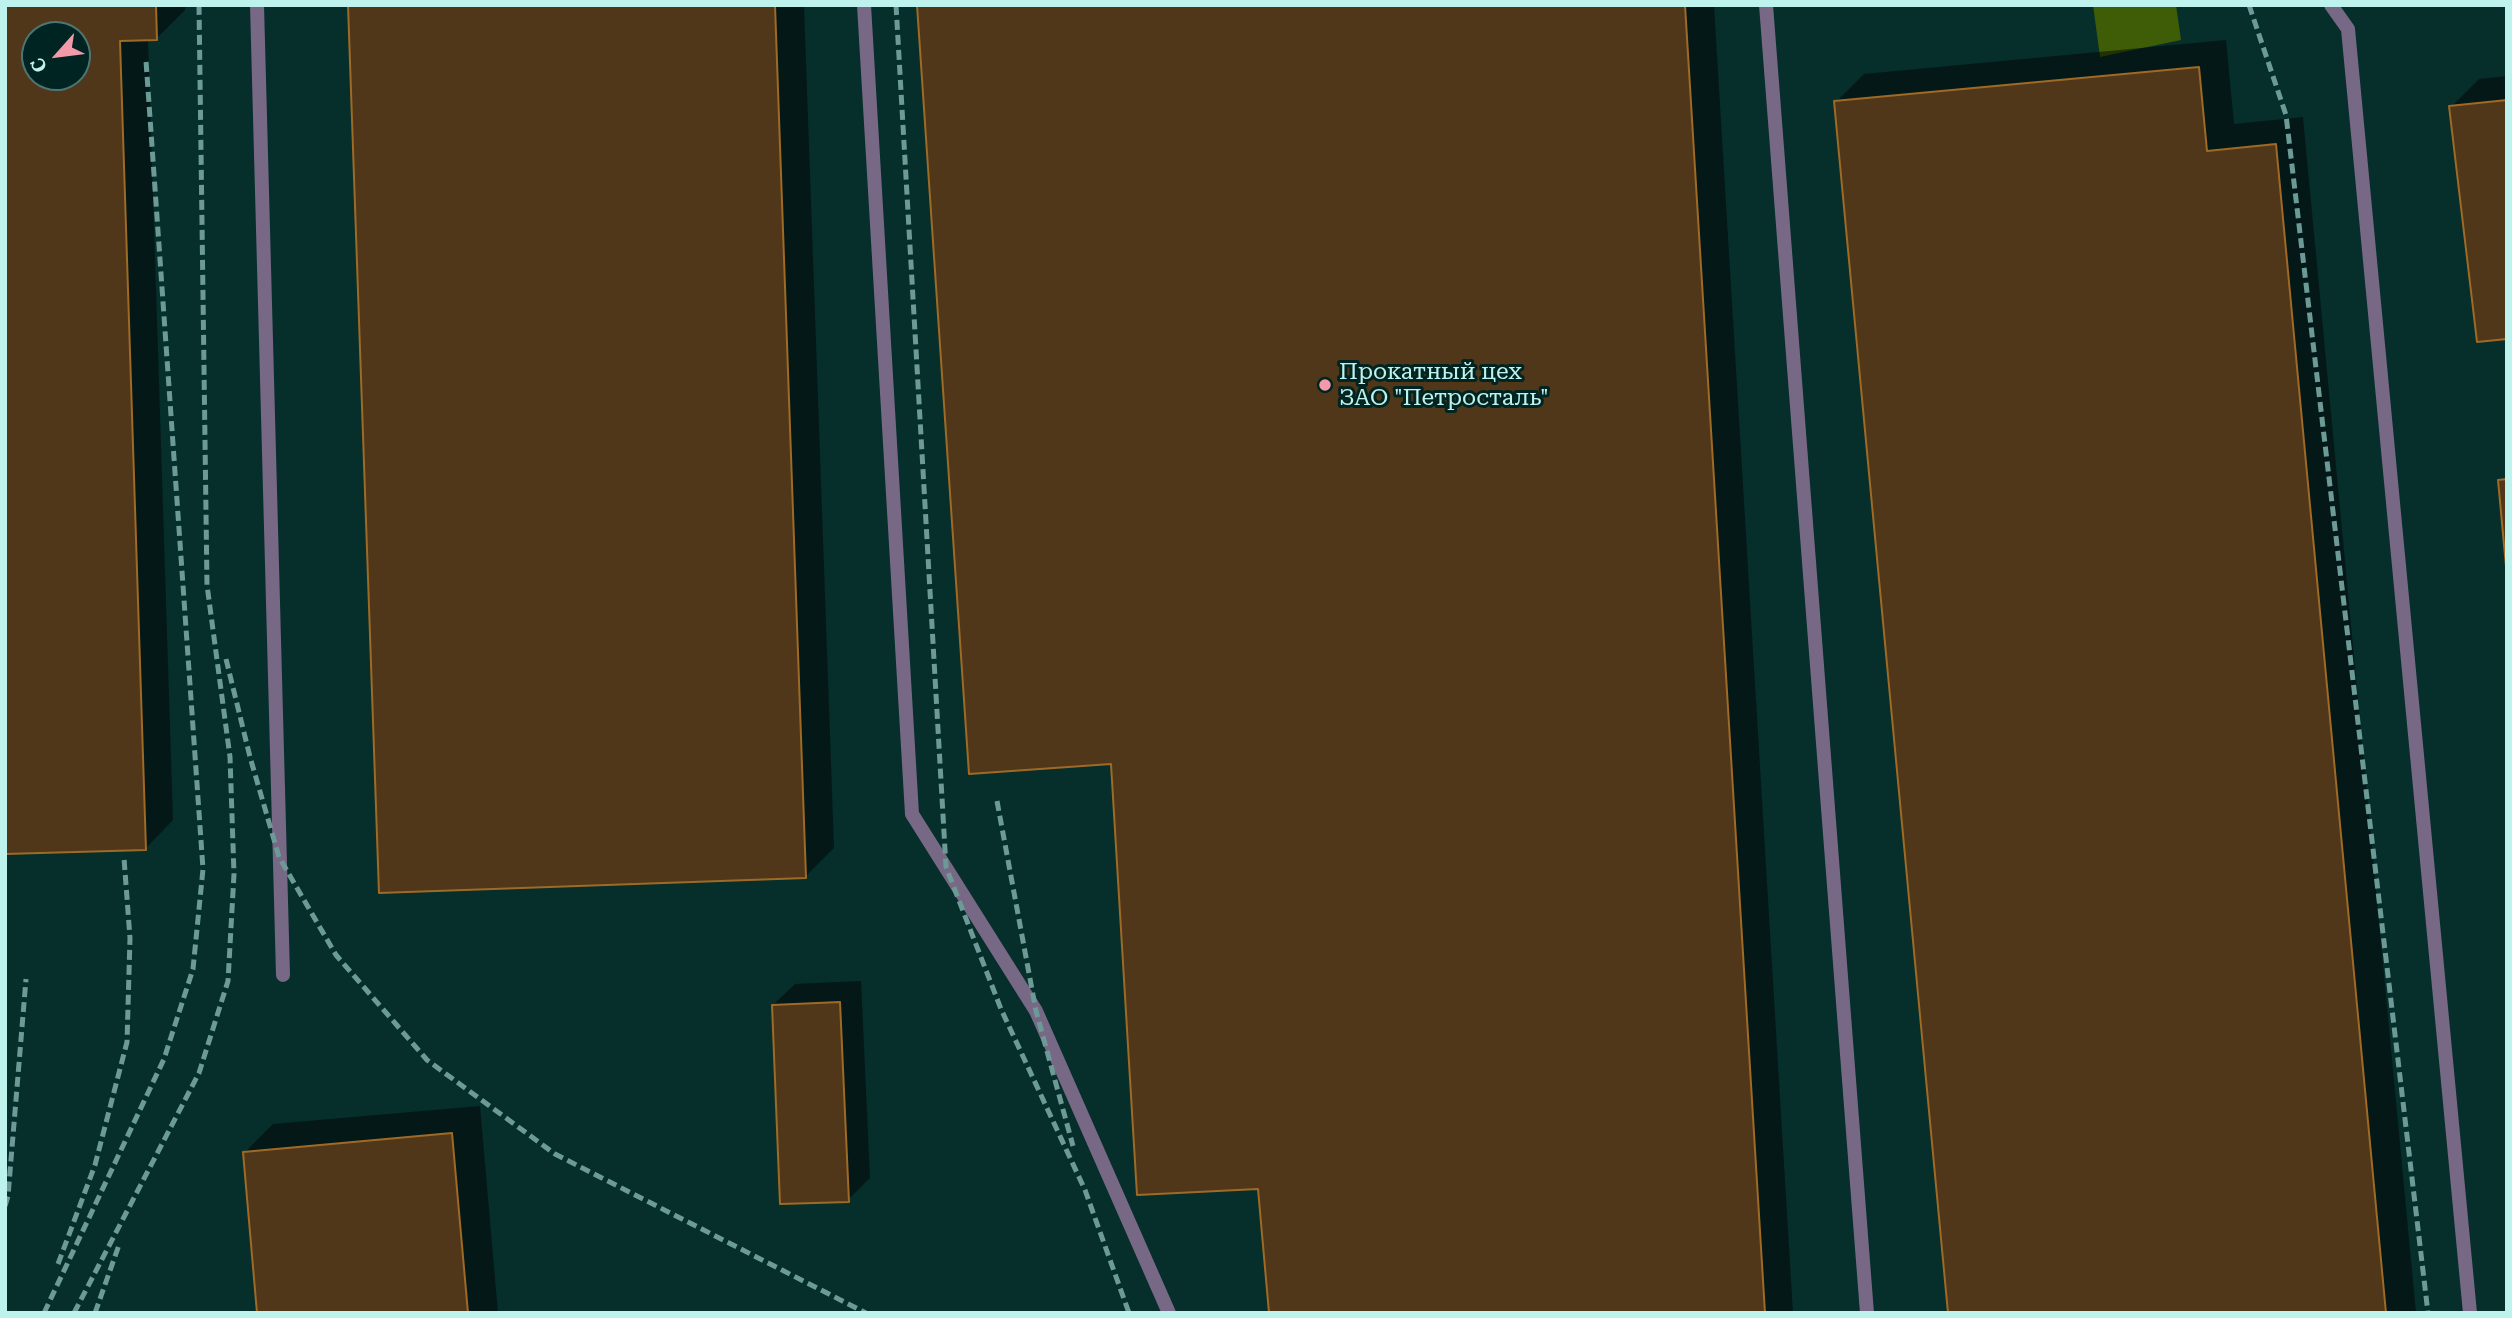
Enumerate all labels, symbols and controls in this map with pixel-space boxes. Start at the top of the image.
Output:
north arrow [21,21,91,91]
text: С [26,54,52,76]
place label: Прокатный цех ЗАО "Петросталь" [1339,358,1549,412]
marker: Прокатный цех ЗАО "Петросталь" [1317,377,1333,393]

